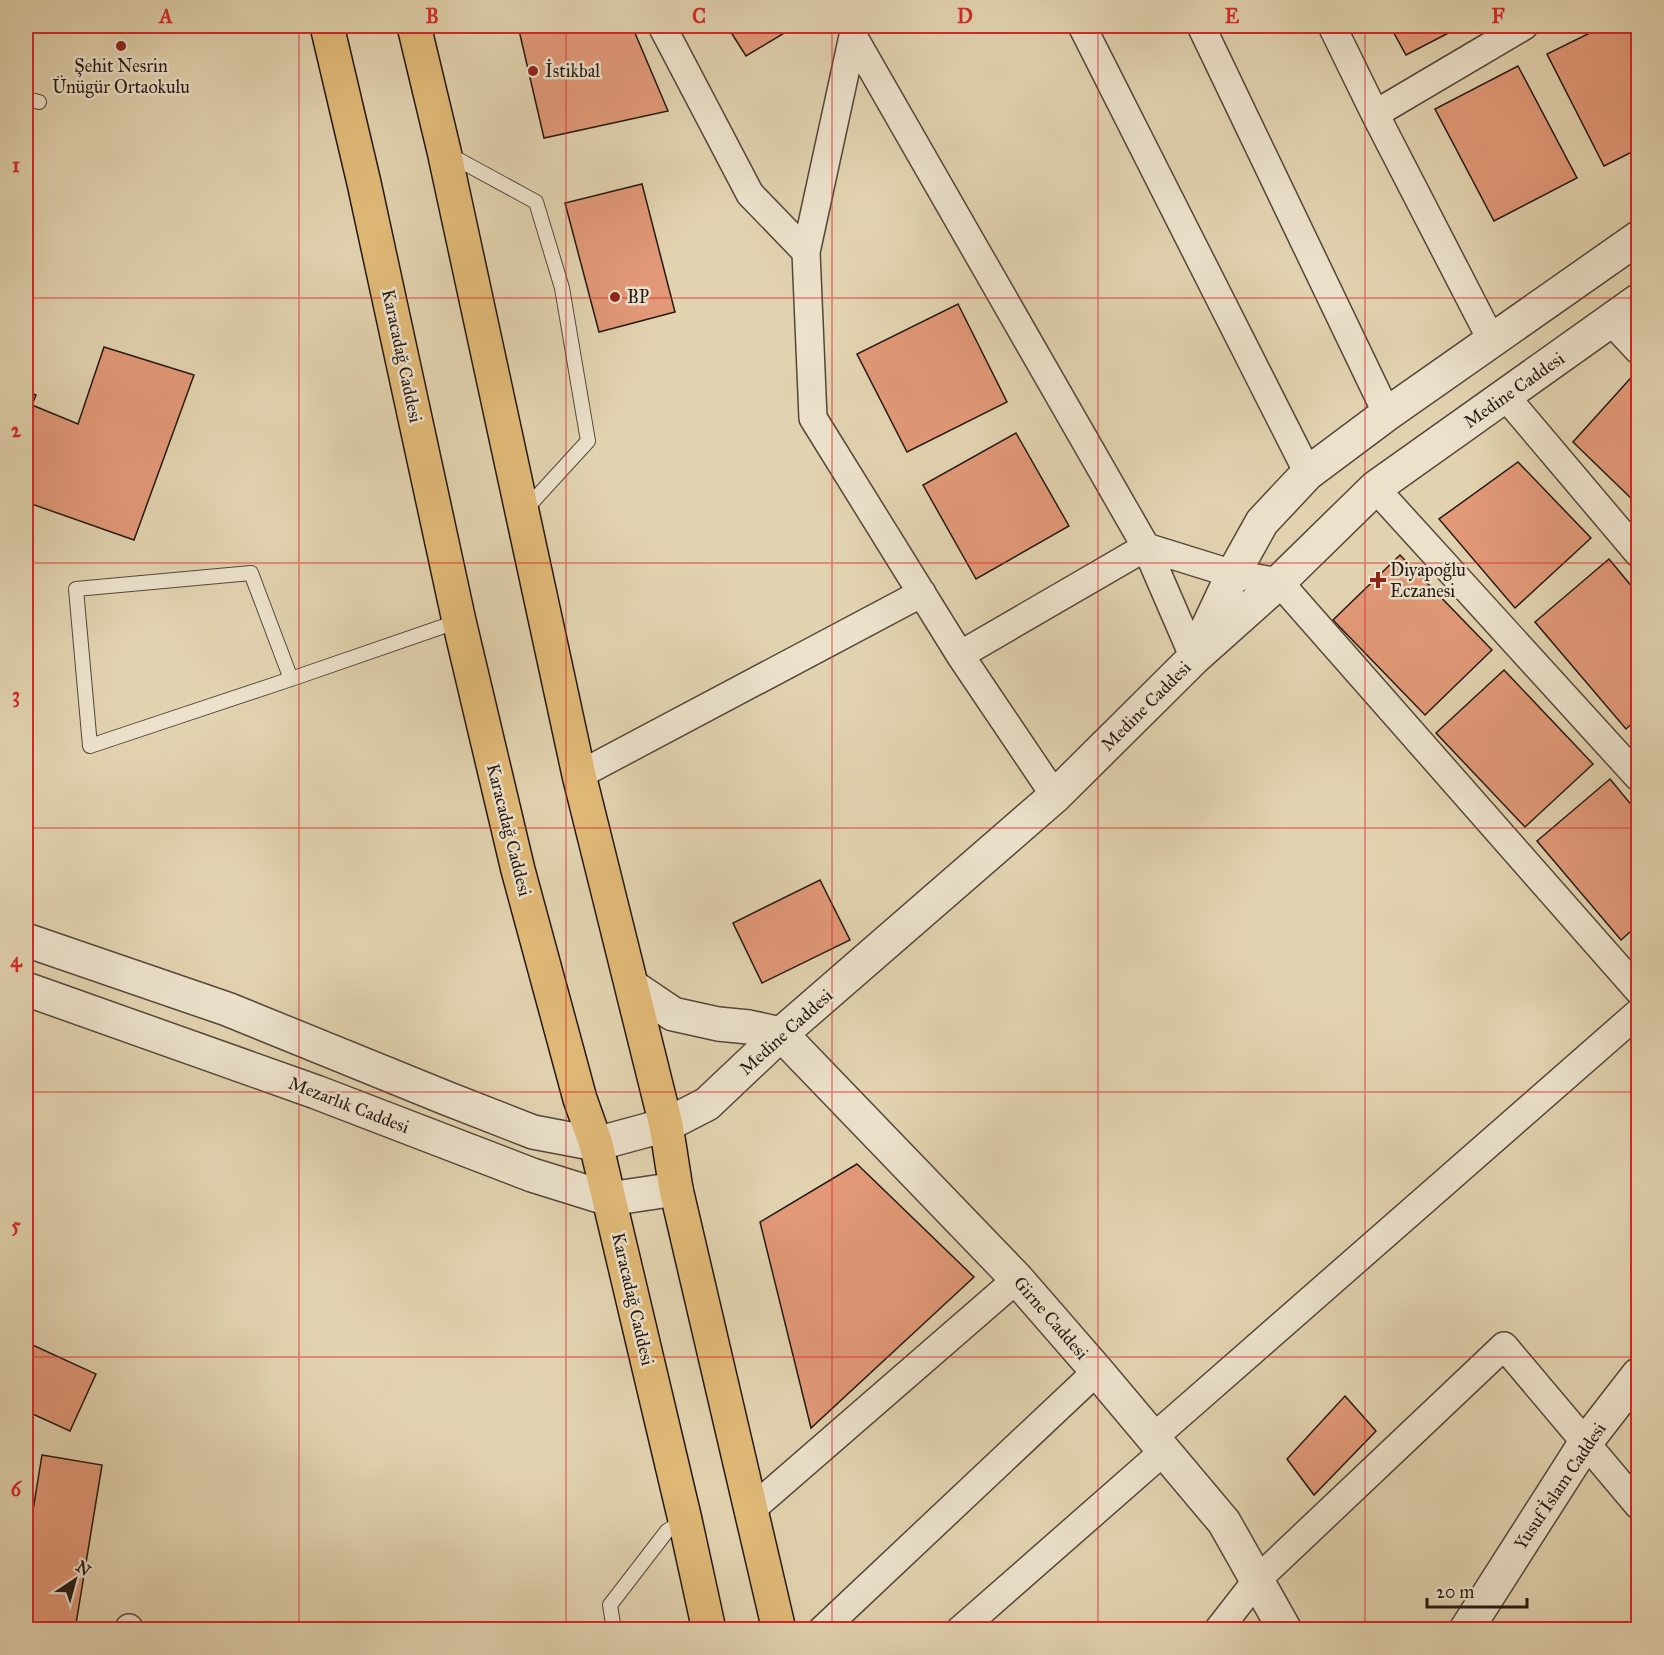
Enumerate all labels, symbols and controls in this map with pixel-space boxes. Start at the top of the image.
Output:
text: A [157,4,173,28]
text: B [425,4,439,28]
text: C [692,4,706,28]
text: D [957,4,973,28]
text: E [1225,4,1240,28]
text: F [1491,4,1505,28]
marker: Şehit Nesrin Ünügür Ortaokulu [114,39,128,53]
place label: Şehit Nesrin Ünügür Ortaokulu [52,55,190,99]
place label: İstikbal [545,59,600,82]
marker: İstikbal [526,64,540,78]
text: 1 [12,153,20,177]
place label: BP [627,286,649,308]
street label: Karacadağ Caddesi [376,287,427,425]
marker: BP [608,290,622,304]
street label: Medine Caddesi [1459,347,1569,433]
text: 2 [11,418,22,442]
place label: Diyapoğlu Eczanesi [1390,559,1466,602]
marker: Diyapoğlu Eczanesi [1371,573,1385,587]
street label: Medine Caddesi [1097,656,1196,755]
text: 3 [12,683,20,708]
street label: Karacadağ Caddesi [481,761,536,899]
text: 4 [10,948,22,973]
street label: Medine Caddesi [735,984,837,1080]
street label: Mezarlık Caddesi [286,1072,412,1138]
text: 5 [11,1213,21,1237]
street label: Karacadağ Caddesi [606,1230,659,1368]
street label: Girne Caddesi [1009,1272,1093,1364]
street label: Yusuf İslam Caddesi [1509,1418,1611,1554]
text: 6 [11,1477,23,1501]
north arrow [45,1550,105,1610]
text: N [72,1557,95,1580]
scale bar [1427,1571,1528,1609]
text: 20 m [1436,1581,1474,1603]

